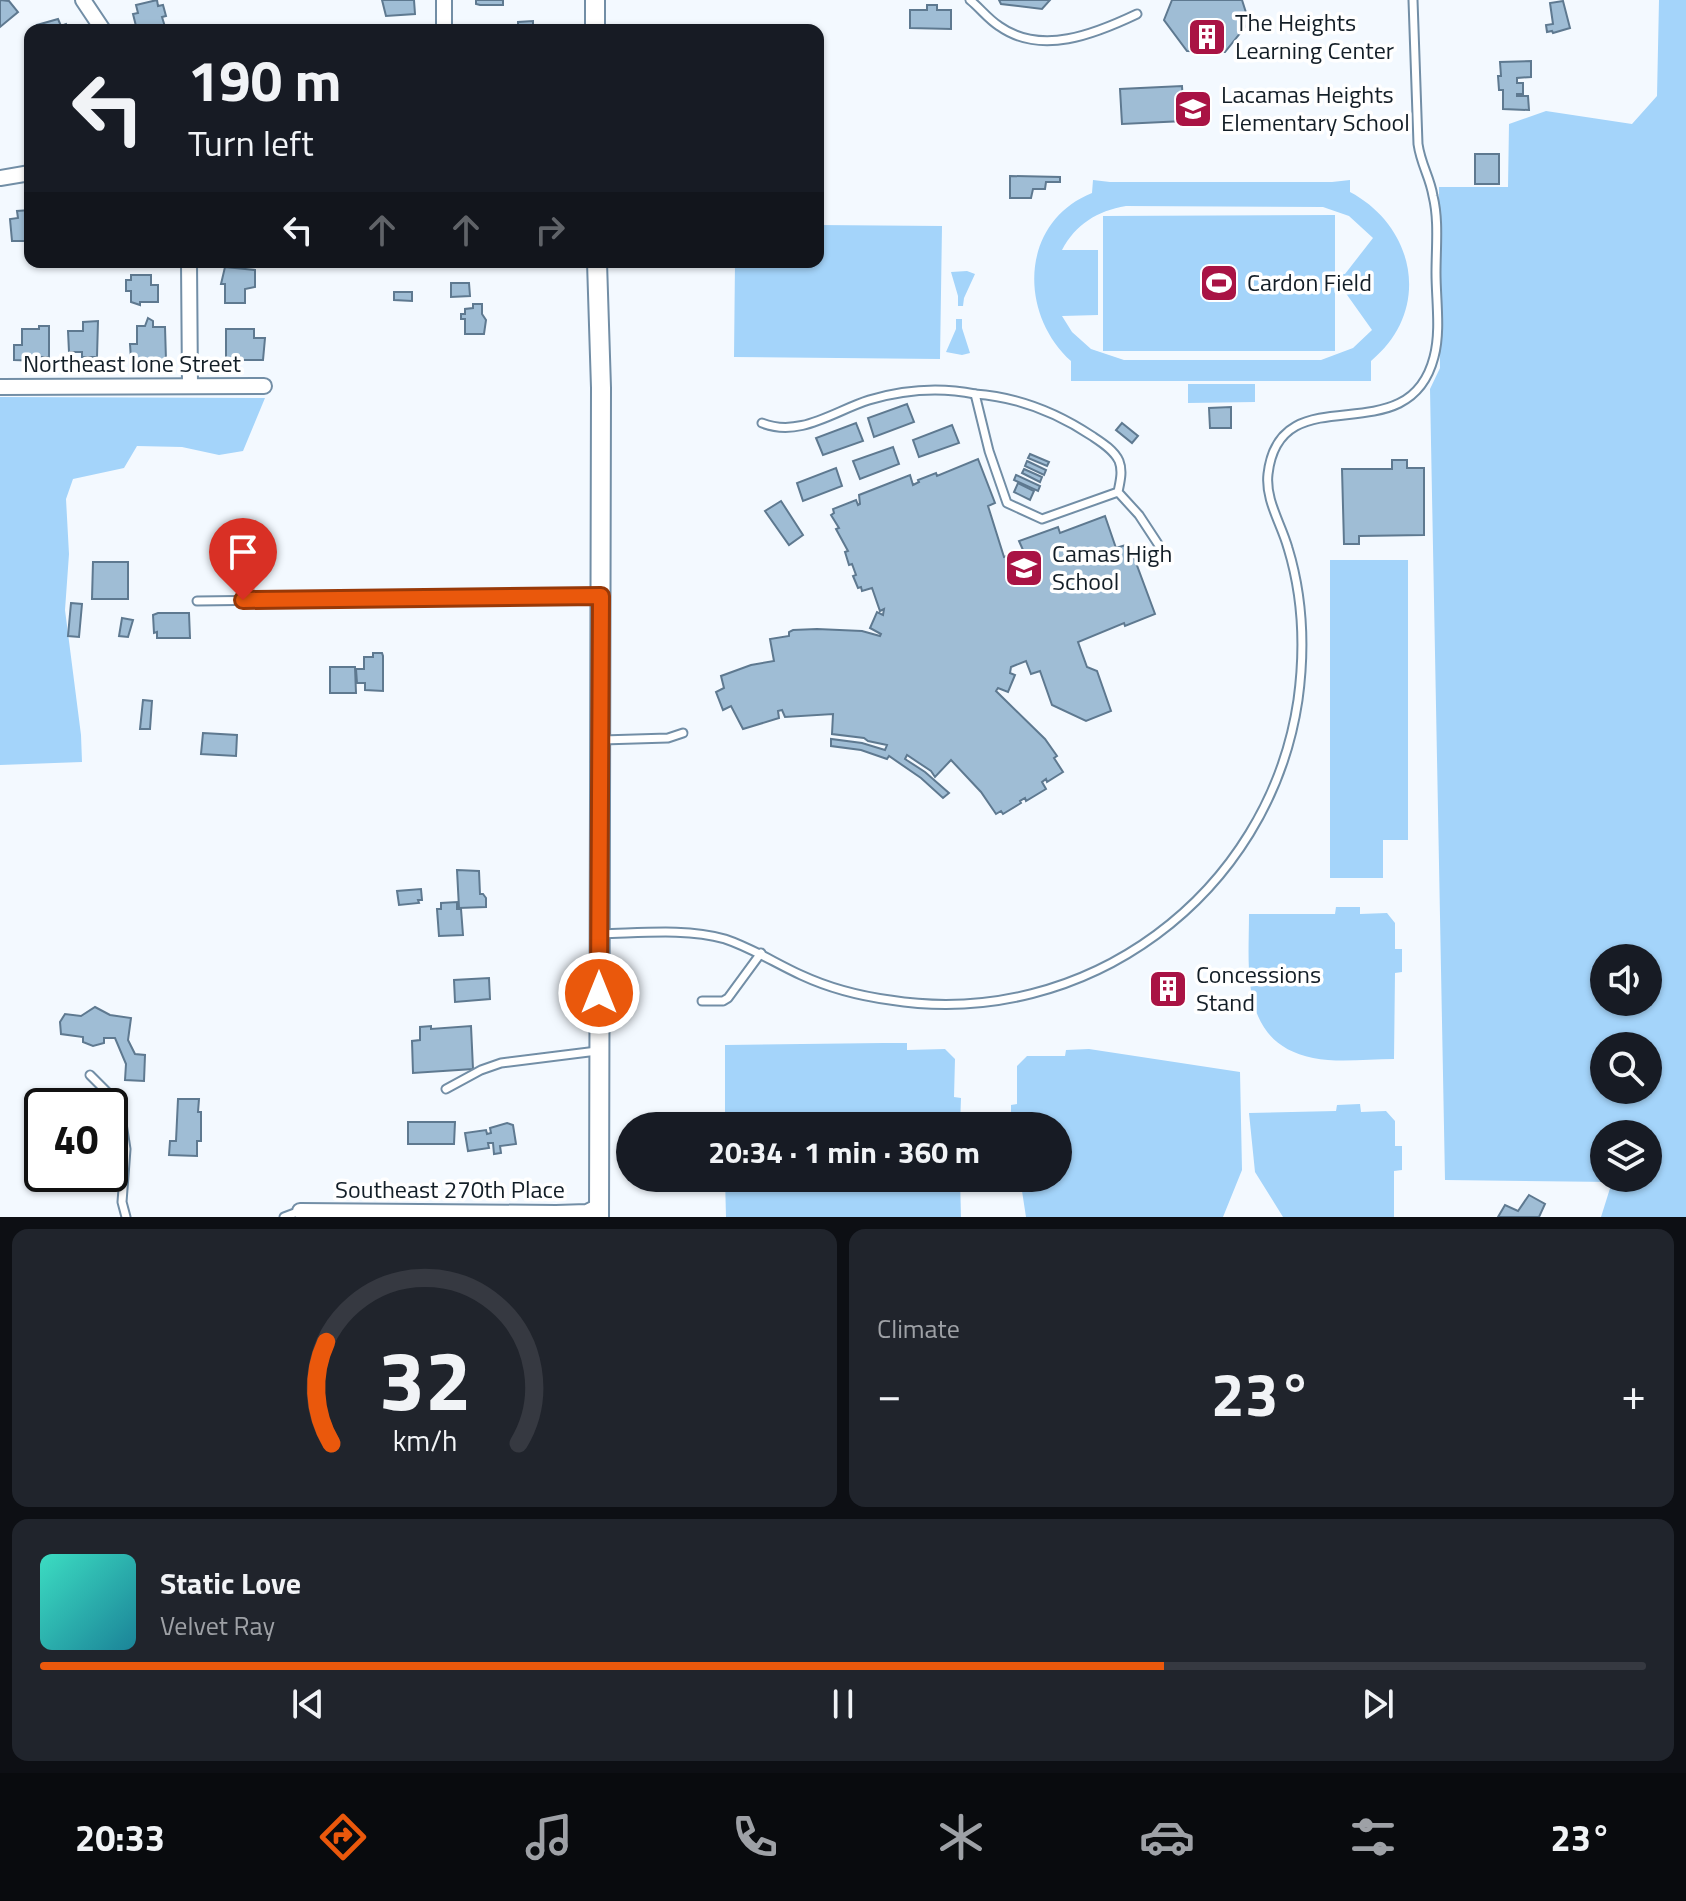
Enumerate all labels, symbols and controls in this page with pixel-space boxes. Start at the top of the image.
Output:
place label: The Heights Learning Center [1235,4,1394,68]
building icon: The Heights Learning Center [1186,16,1228,58]
text: 190 m [188,38,341,123]
icon: left [56,56,160,160]
place label: Lacamas Heights Elementary School [1221,76,1410,140]
school or university icon: Lacamas Heights Elementary School [1172,88,1214,130]
text: Turn left [188,115,314,170]
icon: left [276,208,320,252]
icon: ahead [360,208,404,252]
icon: ahead [444,208,488,252]
icon: right [528,208,572,252]
sports icon: Cardon Field [1198,262,1240,304]
place label: Cardon Field [1247,264,1372,300]
street label: Northeast Ione Street [23,345,242,381]
pin [209,518,277,600]
icon: arrive [221,530,265,574]
place label: Camas High School [1052,535,1172,599]
school or university icon: Camas High School [1003,547,1045,589]
map controls [1590,944,1662,1192]
button: sound [1590,944,1662,1016]
position arrow [557,951,641,1035]
place label: Concessions Stand [1196,956,1321,1020]
building icon: Concessions Stand [1147,968,1189,1010]
button: search [1590,1032,1662,1104]
speed limit sign: 40 [24,1088,128,1192]
button: layers [1590,1120,1662,1192]
text: 20:34 · 1 min · 360 m [708,1129,980,1175]
street label: Southeast 270th Place [335,1171,565,1207]
text: Climate [877,1309,960,1348]
text: 32 [378,1316,471,1442]
text: 23° [1211,1348,1312,1439]
text: − [877,1360,902,1427]
text: + [1621,1360,1646,1427]
text: km/h [392,1419,457,1462]
text: Static Love [160,1560,301,1606]
text: Velvet Ray [160,1606,275,1645]
icon: previous [286,1682,330,1726]
icon: pause [821,1682,865,1726]
icon: next [1356,1682,1400,1726]
icon: directions [315,1809,371,1865]
icon: music [521,1809,577,1865]
icon: phone [727,1809,783,1865]
icon: climate [933,1809,989,1865]
icon: car [1139,1809,1195,1865]
icon: filters [1345,1809,1401,1865]
text: 20:33 [75,1810,165,1865]
text: 23° [1551,1810,1611,1865]

